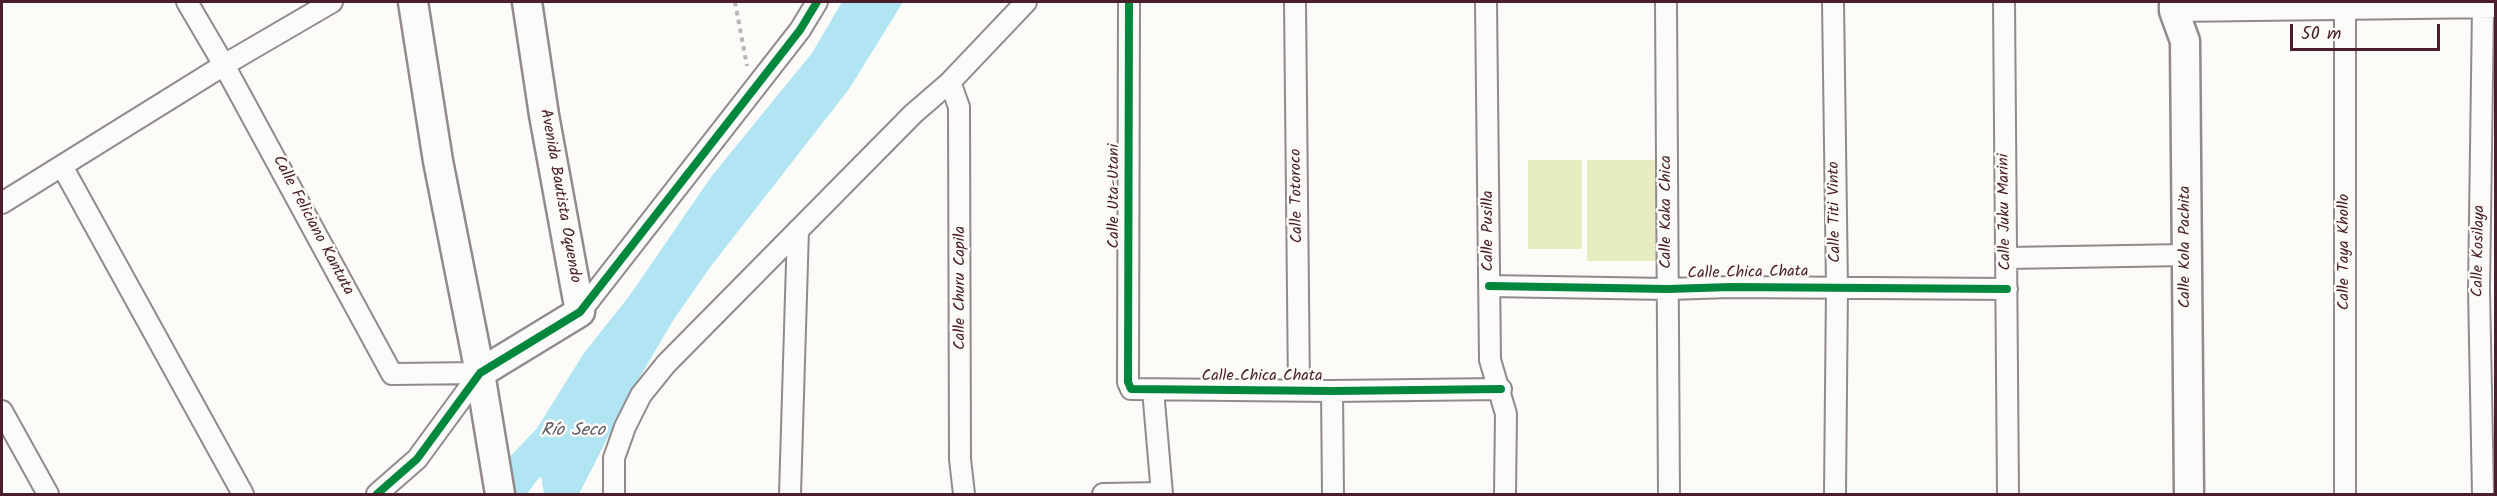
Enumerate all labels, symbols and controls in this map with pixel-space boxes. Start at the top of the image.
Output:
scale bar [2293,12,2443,50]
text: 50 m [2301,20,2341,49]
street label: Avenida Bautista Oquendo [534,108,584,284]
street label: Calle Uta-Utani [1105,144,1125,248]
street label: Calle Totoroco [1288,148,1308,244]
street label: Calle Feliciano Kantuta [267,153,357,299]
street label: Calle Juku Marini [1995,153,2017,271]
street label: Calle Kaka Chica [1657,155,1677,269]
street label: Calle Titi Vinto [1826,161,1846,263]
street label: Calle Kola Pachita [2176,186,2196,308]
street label: Calle Pusilla [1479,191,1499,271]
street label: Calle Taya Khollo [2335,194,2355,310]
street label: Calle Kosilaya [2470,205,2490,297]
street label: Calle Churu Capila [951,226,971,350]
street label: Calle Chica Chata [1687,263,1809,285]
street label: Calle Chica Chata [1202,367,1322,387]
water label: Río Seco [541,421,605,443]

